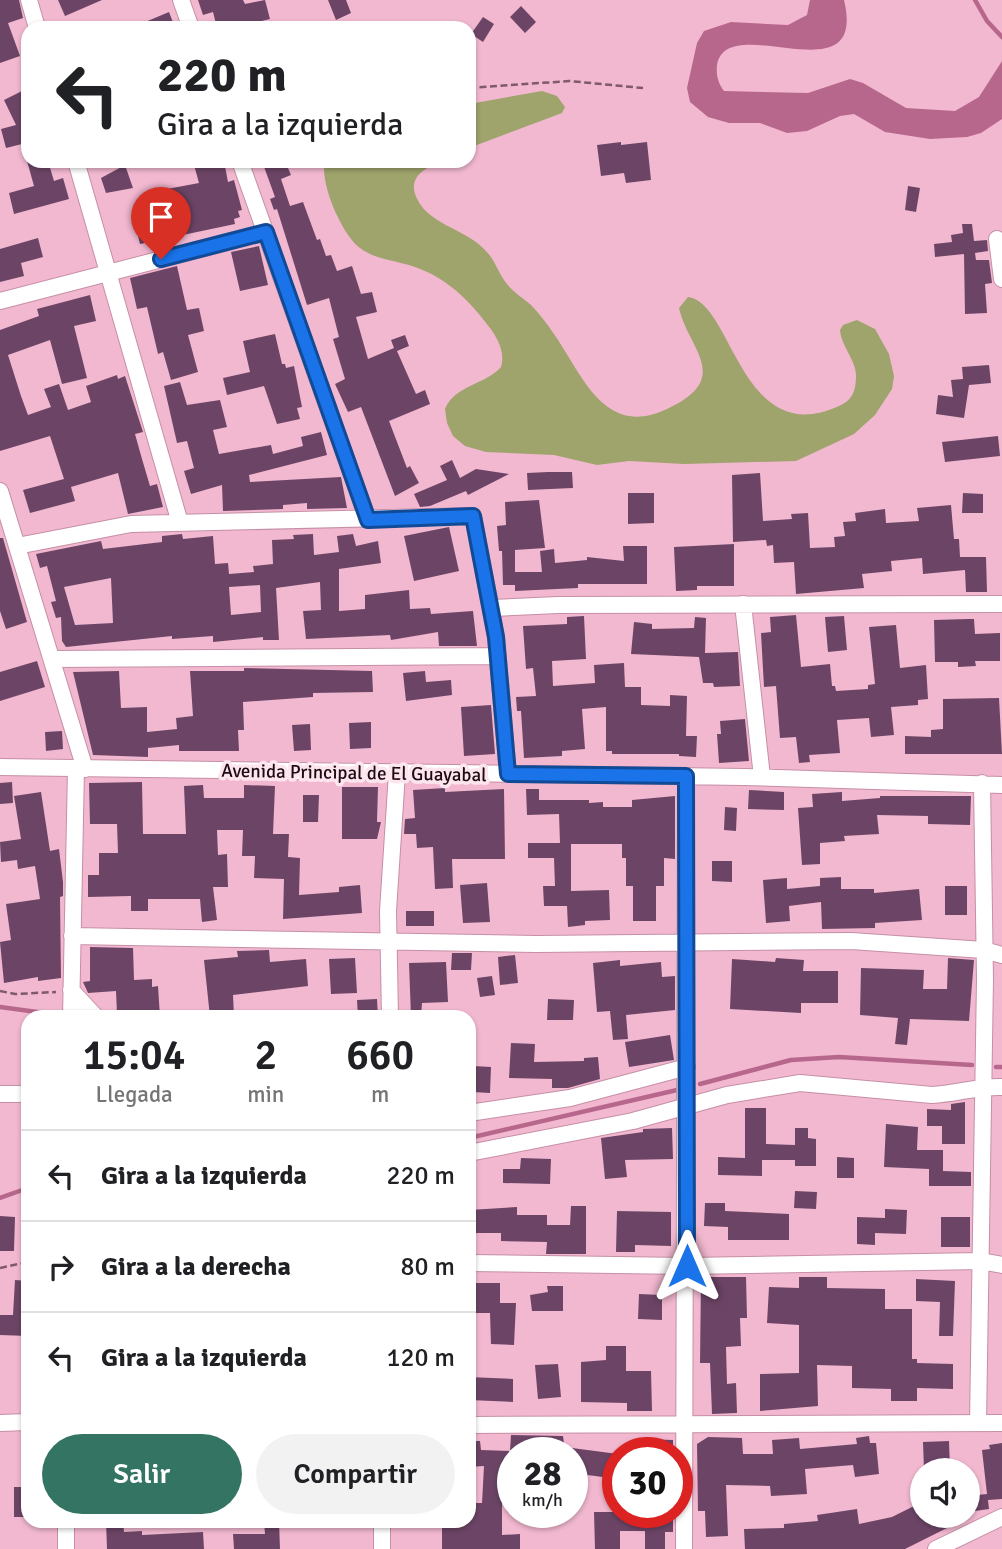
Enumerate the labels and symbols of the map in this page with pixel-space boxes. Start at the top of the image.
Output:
pin [131,187,191,259]
street label: Avenida Principal de El Guayabal [221,759,487,787]
position arrow [650,1229,724,1303]
speed limit sign: 30 [602,1437,693,1528]

